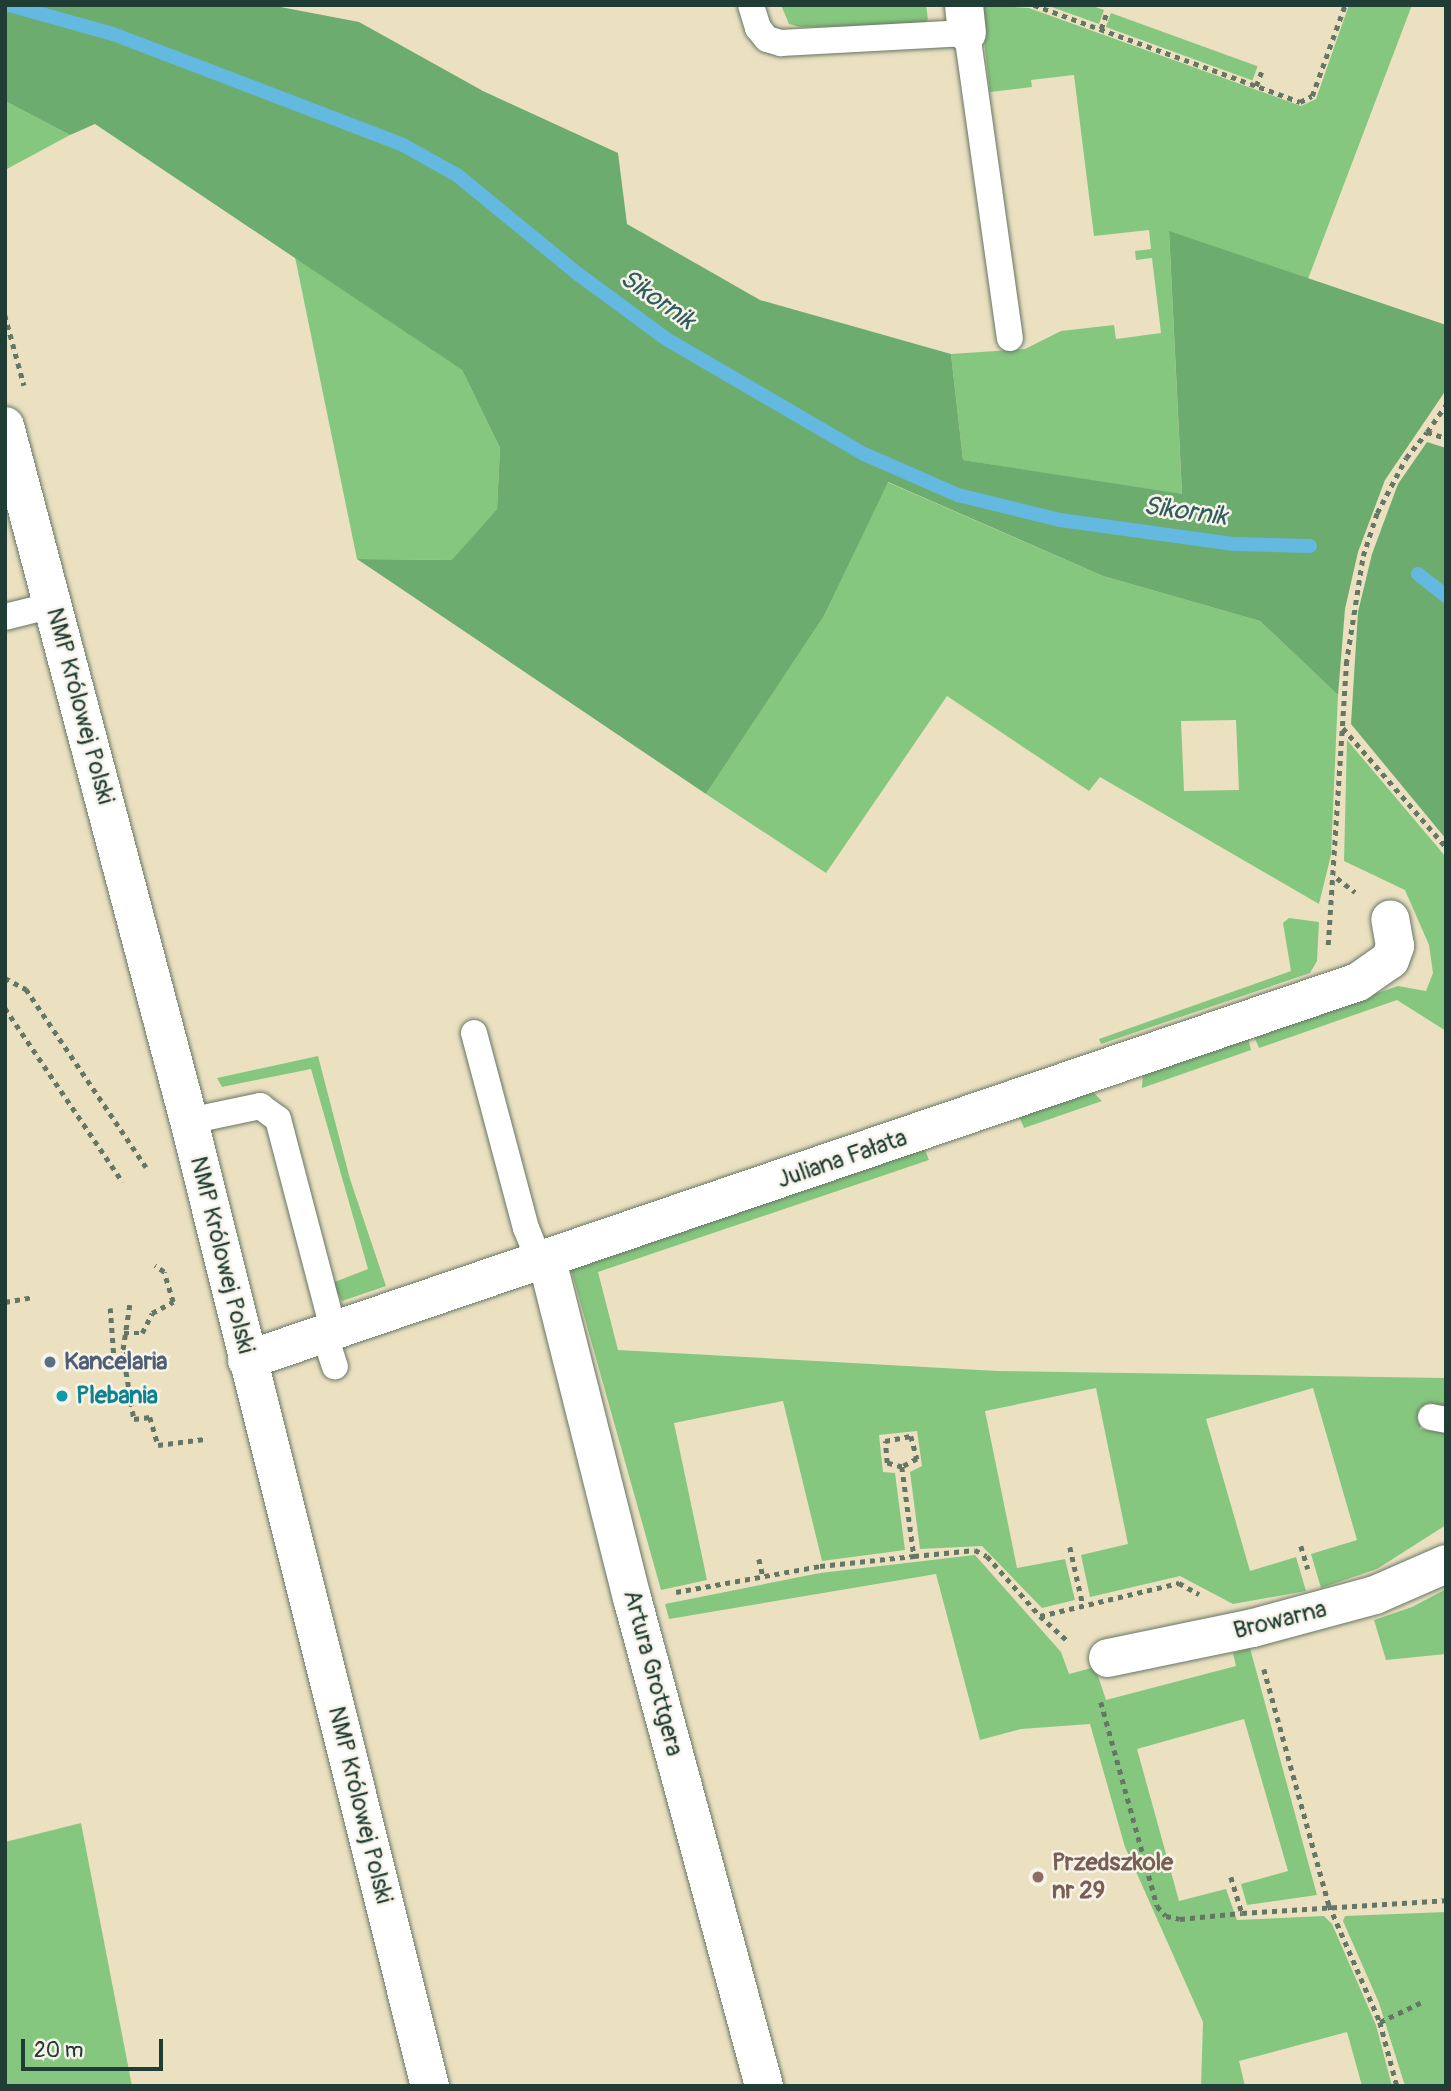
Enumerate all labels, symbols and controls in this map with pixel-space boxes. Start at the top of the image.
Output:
water label: Sikornik [614,263,700,337]
water label: Sikornik [1141,491,1229,533]
street label: NMP Królowej Polski [40,605,120,807]
street label: Juliana Fałata [773,1123,911,1195]
street label: NMP Królowej Polski [184,1153,260,1357]
place label: Kancelaria [64,1348,167,1376]
marker: Kancelaria [42,1354,58,1370]
place label: Plebania [76,1382,158,1410]
marker: Plebania [54,1388,70,1404]
street label: Artura Grottgera [617,1587,689,1759]
street label: Browarna [1230,1595,1330,1645]
street label: NMP Królowej Polski [322,1703,398,1907]
place label: Przedszkole nr 29 [1052,1849,1173,1905]
marker: Przedszkole nr 29 [1030,1869,1046,1885]
scale bar [24,2024,166,2068]
text: 20 m [34,2037,83,2064]

